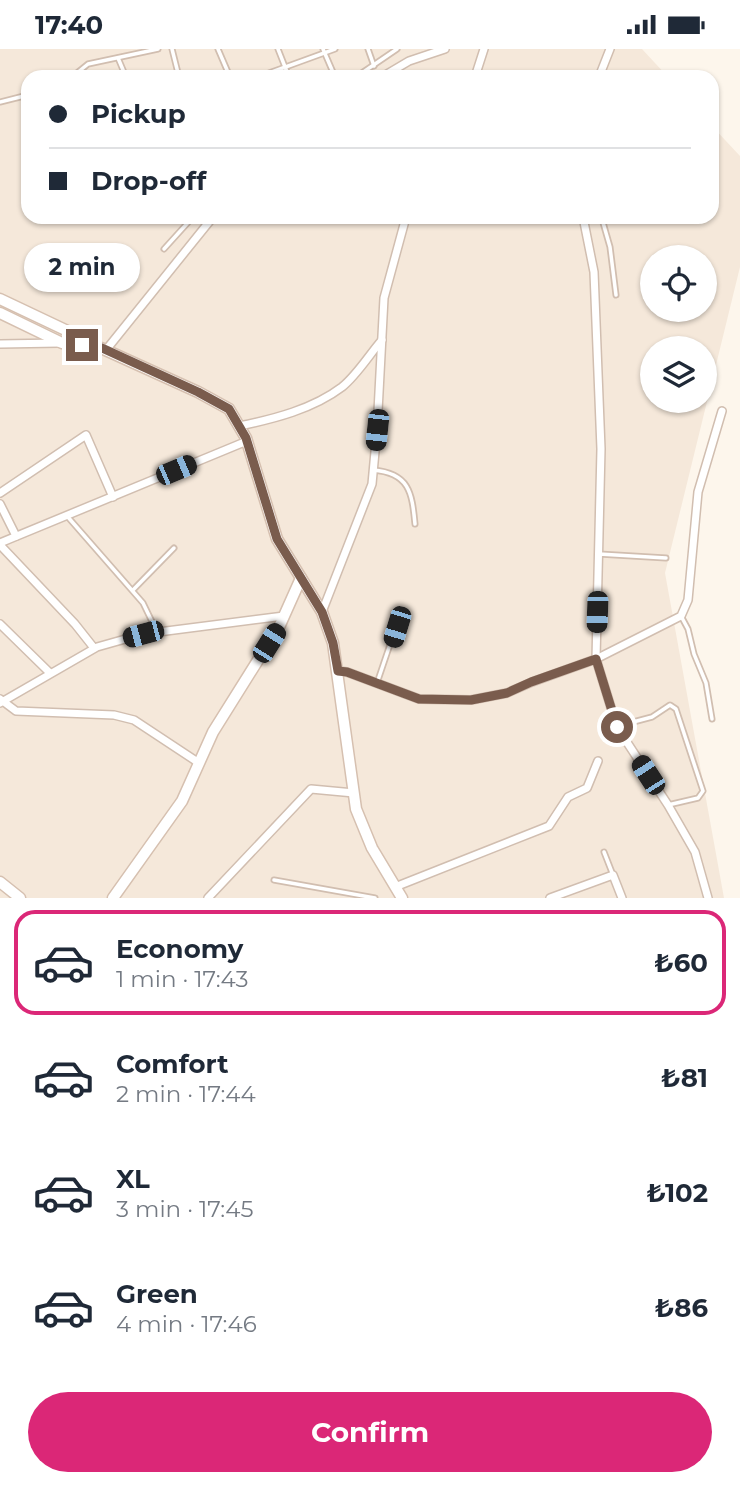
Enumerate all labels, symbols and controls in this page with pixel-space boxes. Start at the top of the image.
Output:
text: 17:40 [35,9,103,41]
text: Pickup [91,98,186,130]
text: Drop-off [91,165,206,197]
callout: 2 min [24,243,140,293]
map controls [640,245,717,413]
button: locate [640,245,717,322]
text: 2 min [48,253,116,281]
route end [66,329,98,361]
button: layers [640,336,717,413]
car [365,408,390,452]
car [153,452,200,488]
car [586,591,609,633]
car [381,604,414,650]
car [120,618,167,650]
car [249,620,290,666]
route start [601,711,633,743]
car [628,752,669,798]
icon: car [32,931,95,994]
text: Economy [116,933,243,965]
text: ₺60 [654,947,708,979]
text: 1 min · 17:43 [116,965,248,993]
icon: car [32,1046,95,1109]
text: Comfort [116,1048,228,1080]
text: ₺81 [661,1062,708,1094]
text: 2 min · 17:44 [116,1080,256,1108]
icon: car [32,1161,95,1224]
text: XL [116,1163,150,1195]
text: ₺102 [646,1177,708,1209]
text: 3 min · 17:45 [116,1195,253,1223]
icon: car [32,1276,95,1339]
text: Green [116,1278,198,1310]
text: ₺86 [655,1292,708,1324]
text: 4 min · 17:46 [116,1310,257,1338]
button: Confirm [28,1392,712,1472]

